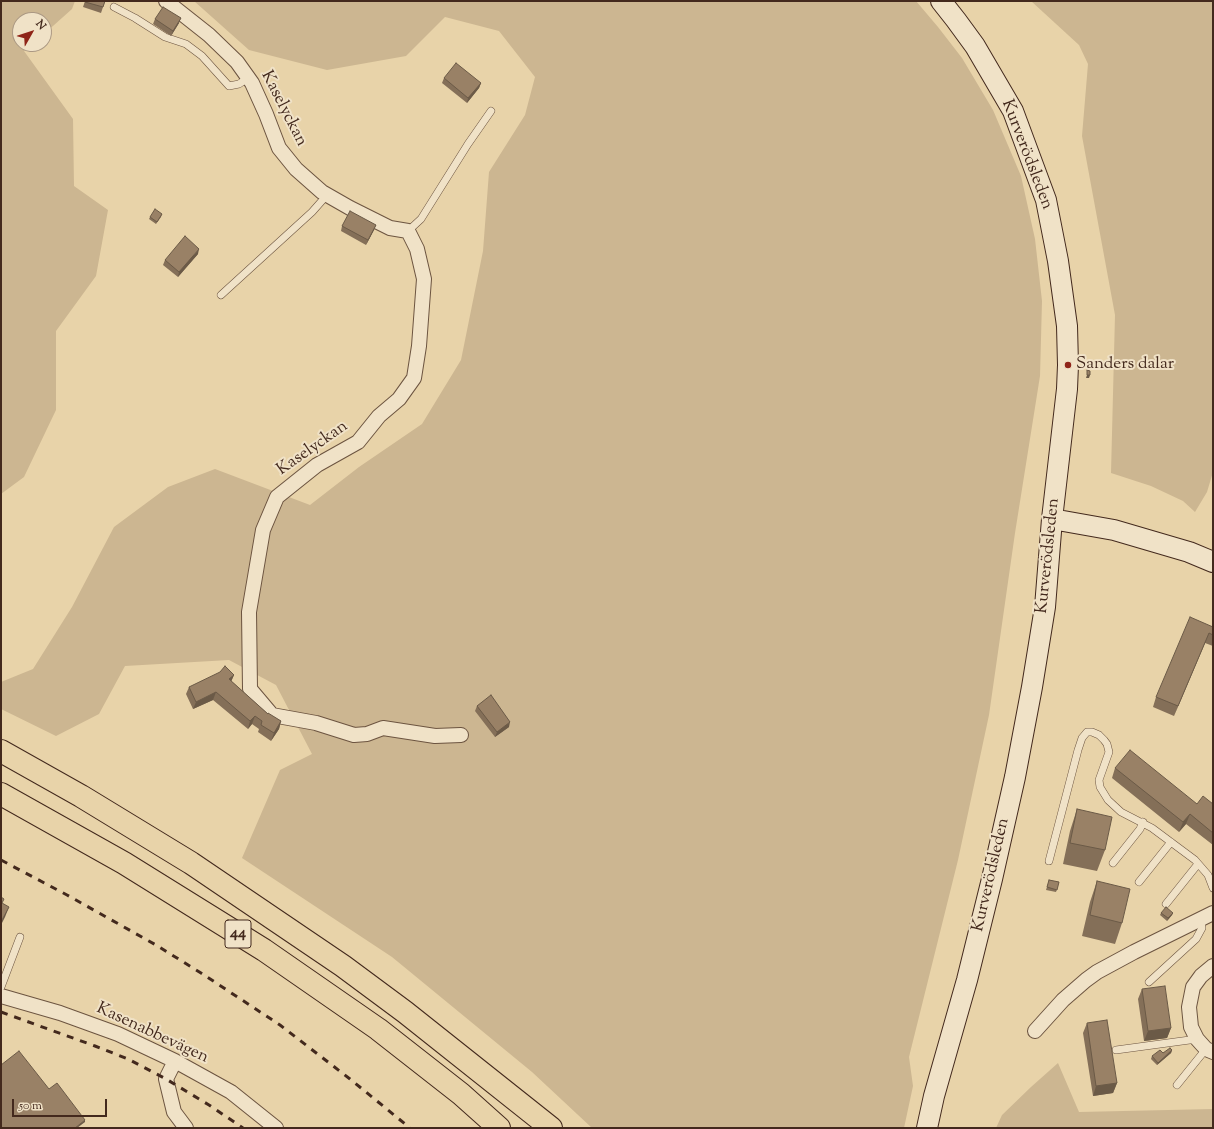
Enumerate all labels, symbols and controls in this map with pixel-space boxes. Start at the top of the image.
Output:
north arrow [12,12,52,52]
text: N [32,17,50,34]
street label: Kaselyckan [255,68,311,150]
street label: Kurverödsleden [996,97,1056,213]
place label: Sanders dalar [1076,355,1174,375]
marker: Sanders dalar [1063,360,1073,370]
street label: Kaselyckan [274,417,352,481]
street label: Kurverödsleden [1033,497,1065,615]
street label: Kurverödsleden [969,816,1015,934]
road number: 44 [225,920,251,948]
street label: Kasenabbevägen [93,999,211,1069]
scale bar [14,1091,109,1117]
text: 50 m [19,1097,42,1115]

